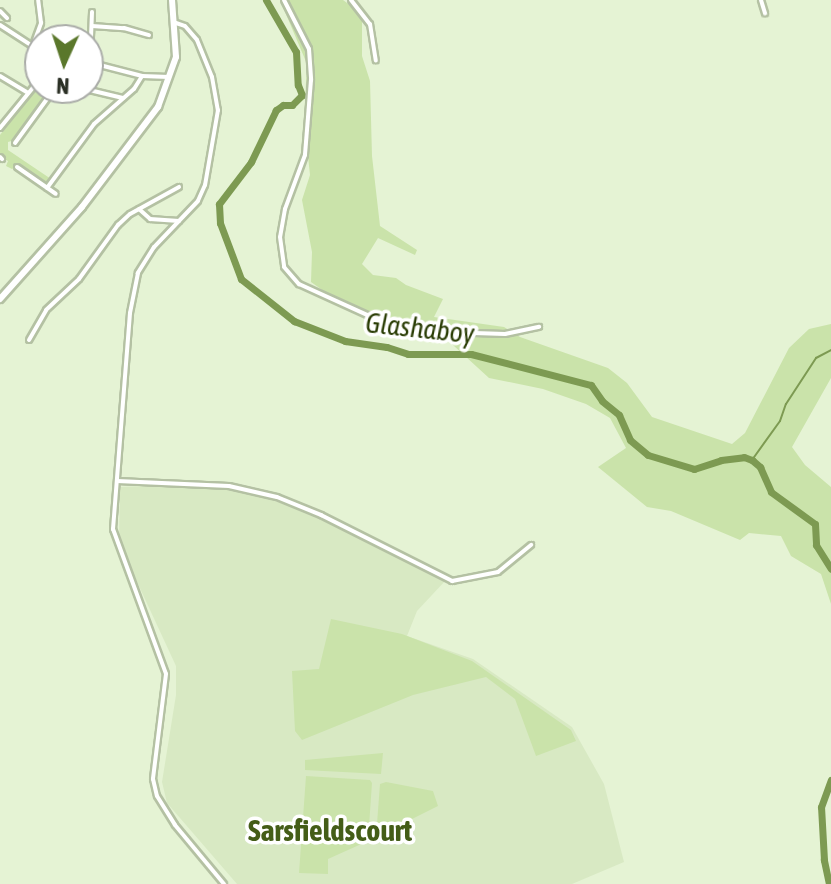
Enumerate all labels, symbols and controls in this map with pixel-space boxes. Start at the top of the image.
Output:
north arrow [24,24,104,104]
text: N [56,73,70,99]
water label: Glashaboy [364,306,476,350]
district label: Sarsfieldscourt [248,812,412,848]

